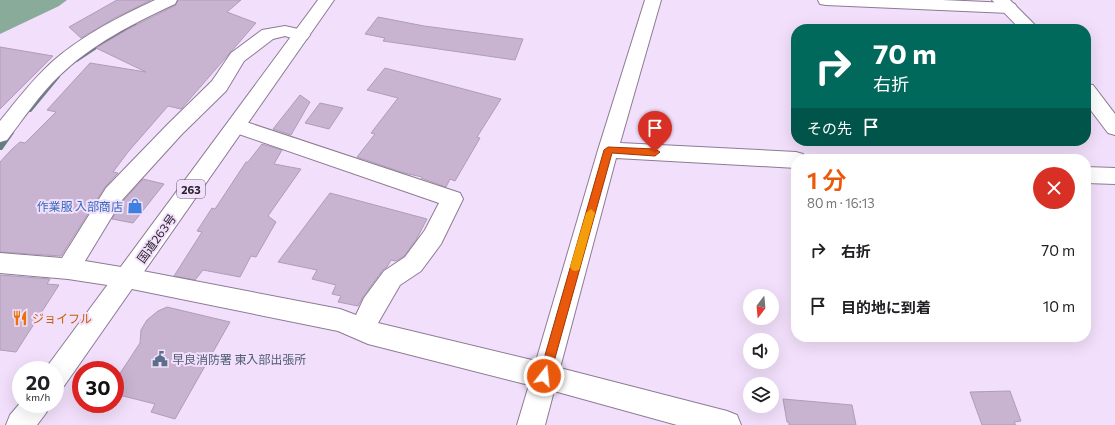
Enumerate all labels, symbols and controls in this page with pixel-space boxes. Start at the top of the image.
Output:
text: 70 m [873,36,937,70]
icon: right [807,40,859,92]
text: 右折 [873,73,909,95]
pin [638,111,672,152]
icon: arrive [860,116,882,138]
icon: arrive [644,117,666,139]
text: その先 [807,119,852,137]
text: 1 分 [807,165,846,194]
button: close [1033,167,1075,209]
road number: 263 [177,180,205,198]
text: 80 m · 16:13 [807,195,875,211]
shop icon: 作業服 入部商店 [126,197,144,215]
place label: 作業服 入部商店 [37,199,123,213]
street label: 国道263号 [134,211,178,265]
icon: right [807,239,829,261]
text: 70 m [1041,241,1075,259]
text: 右折 [841,242,871,260]
north arrow [743,289,779,325]
map controls [743,289,779,413]
icon: arrive [807,295,829,317]
text: 10 m [1043,297,1075,315]
text: 目的地に到着 [841,298,931,316]
restaurant icon: ジョイフル [11,309,29,327]
place label: ジョイフル [32,311,92,325]
button: sound [743,333,779,369]
public building icon: 早良消防署 東入部出張所 [151,350,169,368]
place label: 早良消防署 東入部出張所 [172,352,306,366]
position arrow [523,355,565,397]
speed limit sign: 30 [72,361,124,413]
text: 20 [26,370,50,394]
button: layers [743,377,779,413]
text: km/h [26,391,50,403]

